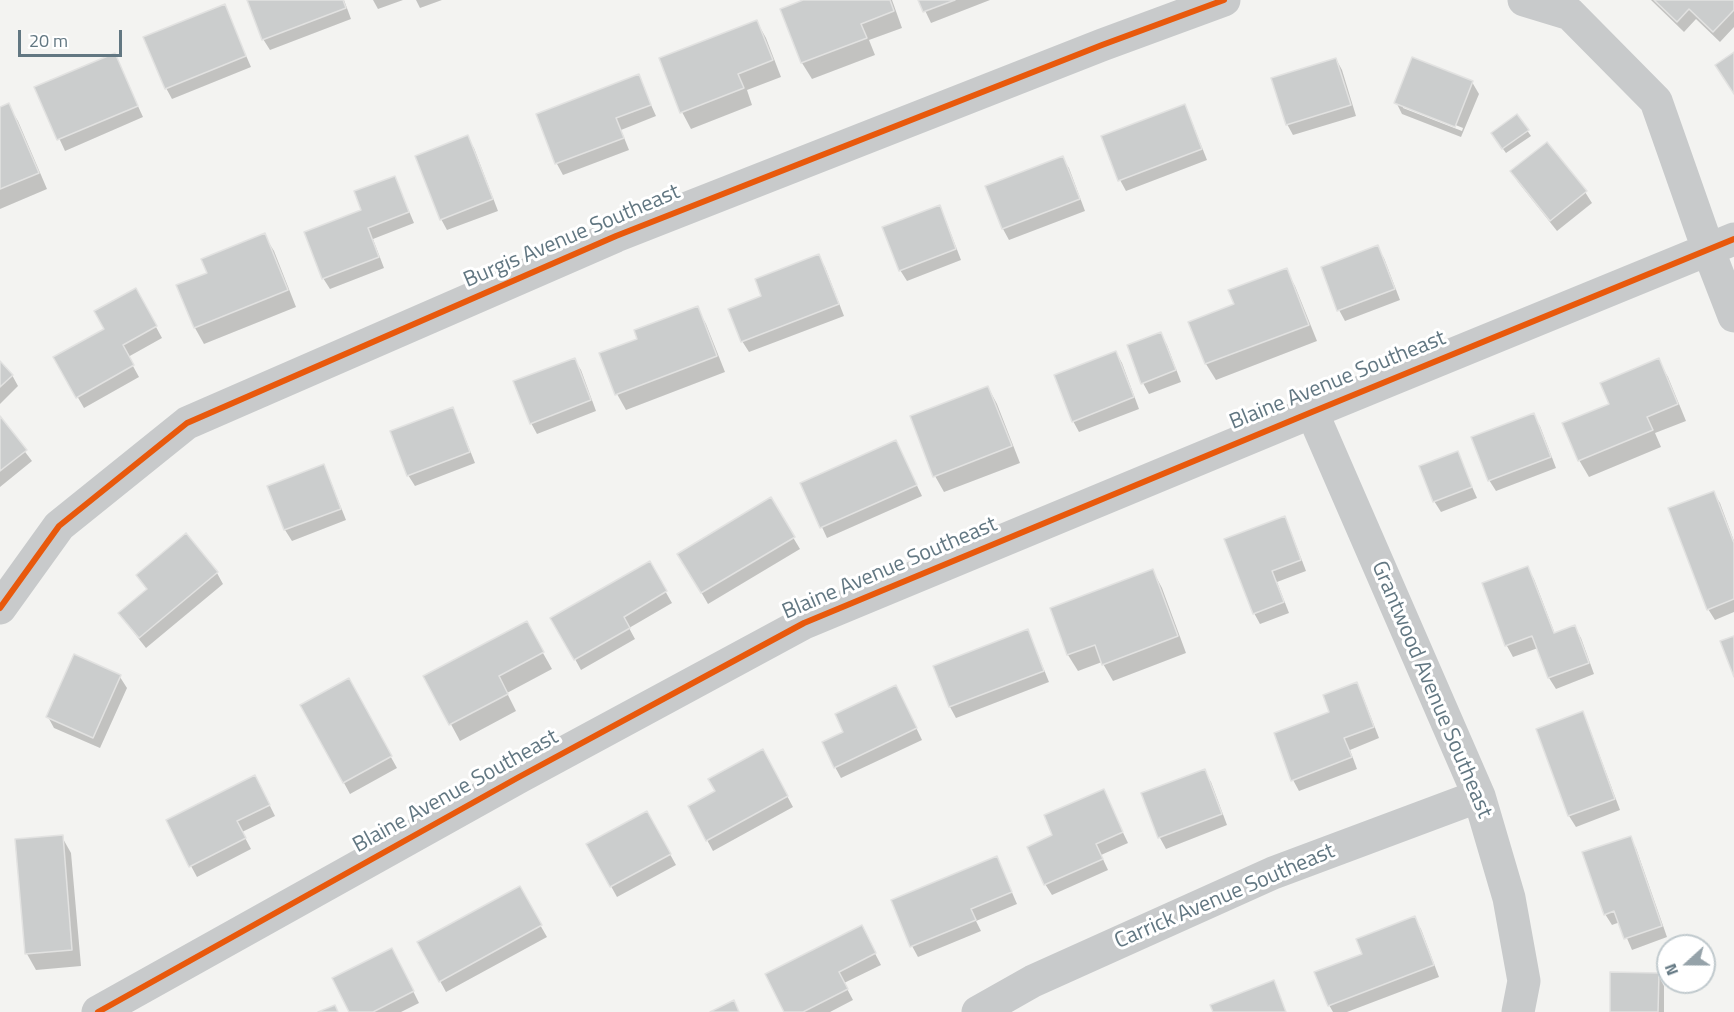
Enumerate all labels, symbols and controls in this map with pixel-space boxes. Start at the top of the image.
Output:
scale bar [21,18,124,56]
text: 20 m [29,27,68,54]
street label: Burgis Avenue Southeast [460,179,684,295]
street label: Blaine Avenue Southeast [1226,326,1450,436]
street label: Blaine Avenue Southeast [779,512,1001,626]
street label: Grantwood Avenue Southeast [1365,558,1497,822]
street label: Blaine Avenue Southeast [349,725,563,859]
street label: Carrick Avenue Southeast [1111,839,1339,955]
north arrow [1656,934,1716,994]
text: N [1658,960,1684,979]

